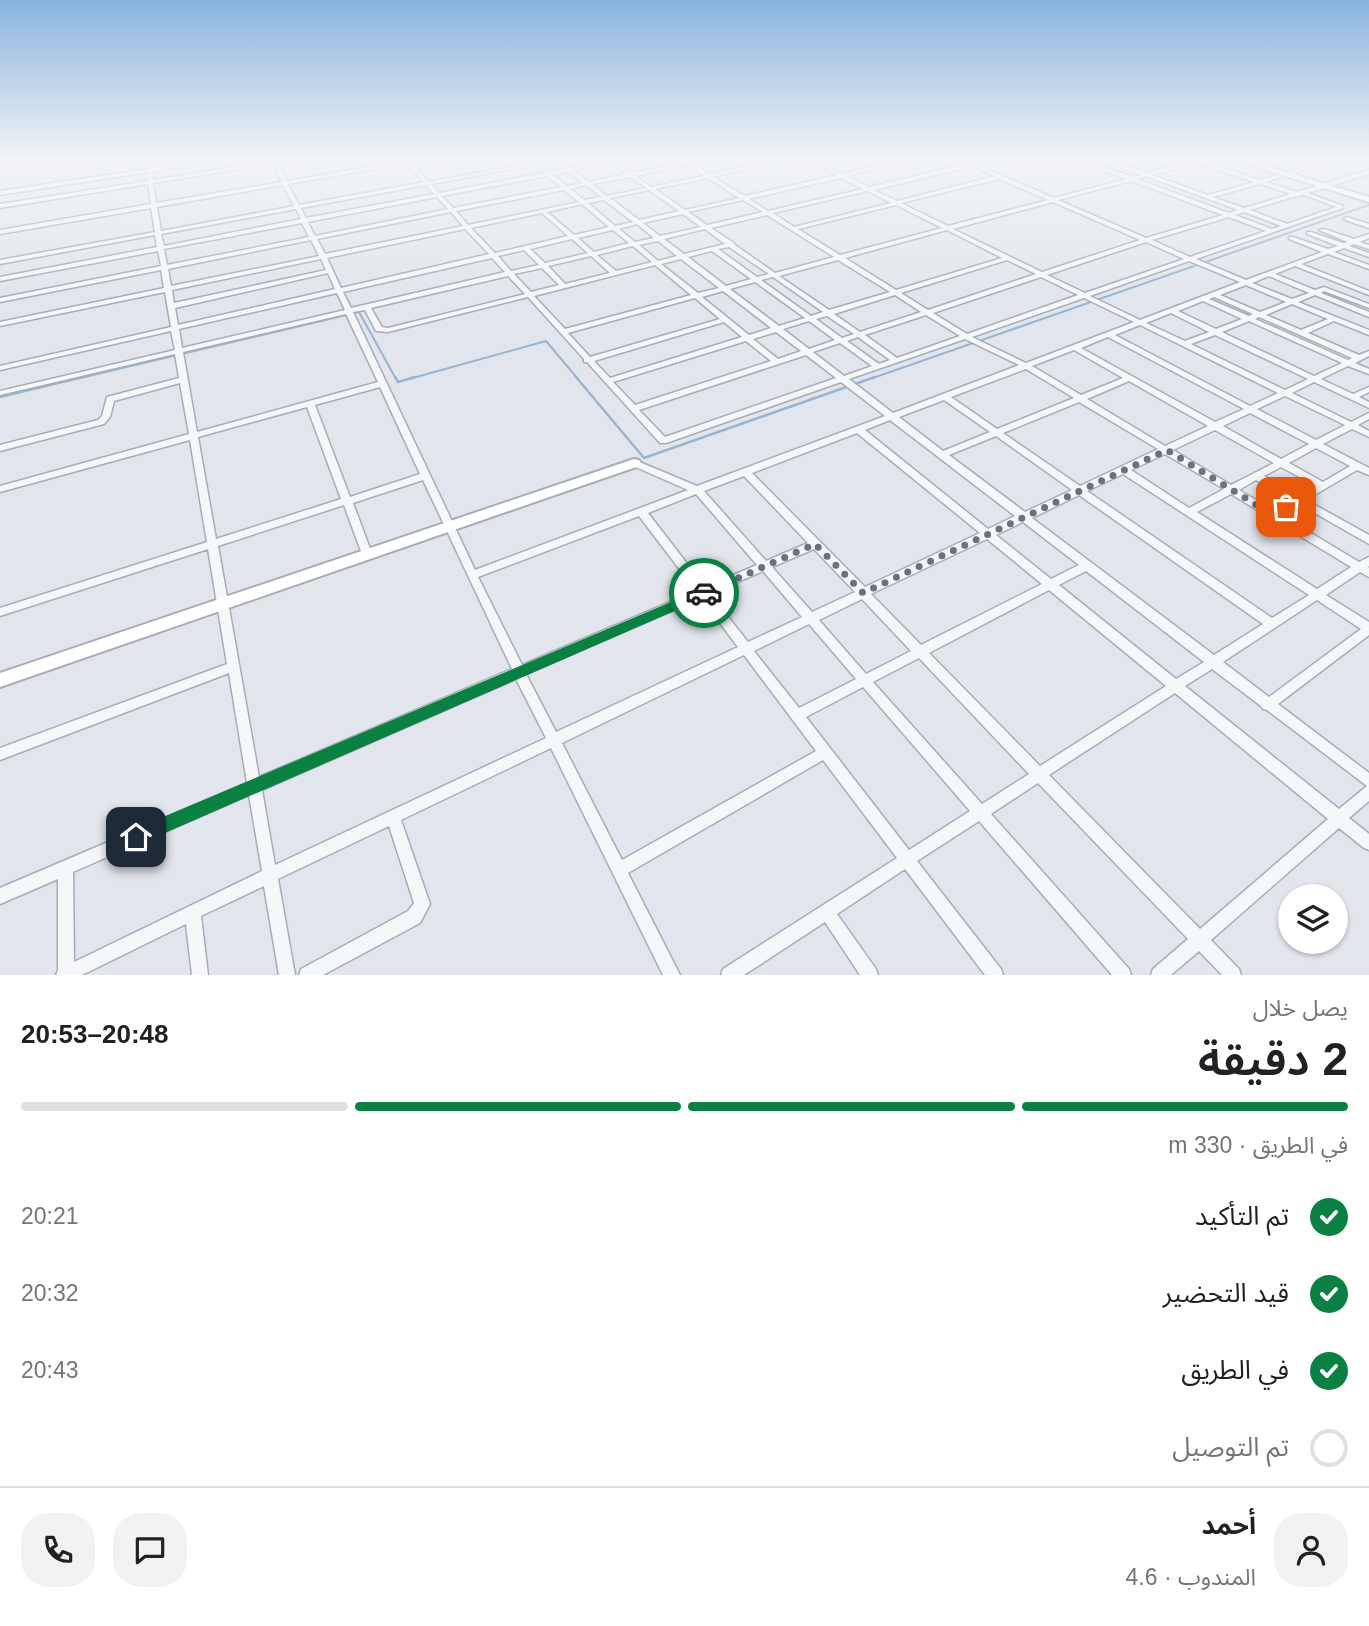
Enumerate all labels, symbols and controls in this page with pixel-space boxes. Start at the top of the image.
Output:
pin [1256,477,1316,537]
icon: bag [1267,488,1305,526]
courier [669,558,739,628]
icon: car [685,574,723,612]
pin [106,807,166,867]
icon: home [117,818,155,856]
map controls [1278,884,1348,954]
button: layers [1278,884,1348,954]
text: يصل خلال [1253,995,1348,1021]
text: 20:48–20:53 [21,1019,168,1049]
text: 2 دقيقة [1198,1033,1348,1085]
text: في الطريق · 330 m [1168,1132,1348,1158]
icon: check [1310,1198,1348,1236]
text: تم التأكيد [1195,1201,1289,1231]
text: 20:21 [21,1203,79,1229]
icon: check [1310,1275,1348,1313]
text: قيد التحضير [1163,1278,1289,1308]
text: 20:32 [21,1280,79,1306]
icon: check [1310,1352,1348,1390]
text: في الطريق [1181,1355,1289,1385]
text: 20:43 [21,1357,79,1383]
text: تم التوصيل [1172,1432,1289,1462]
text: أحمد [1202,1510,1256,1540]
button: phone [21,1513,95,1587]
button: chat [113,1513,187,1587]
button: person [1274,1513,1348,1587]
text: المندوب · 4.6 [1126,1564,1256,1590]

